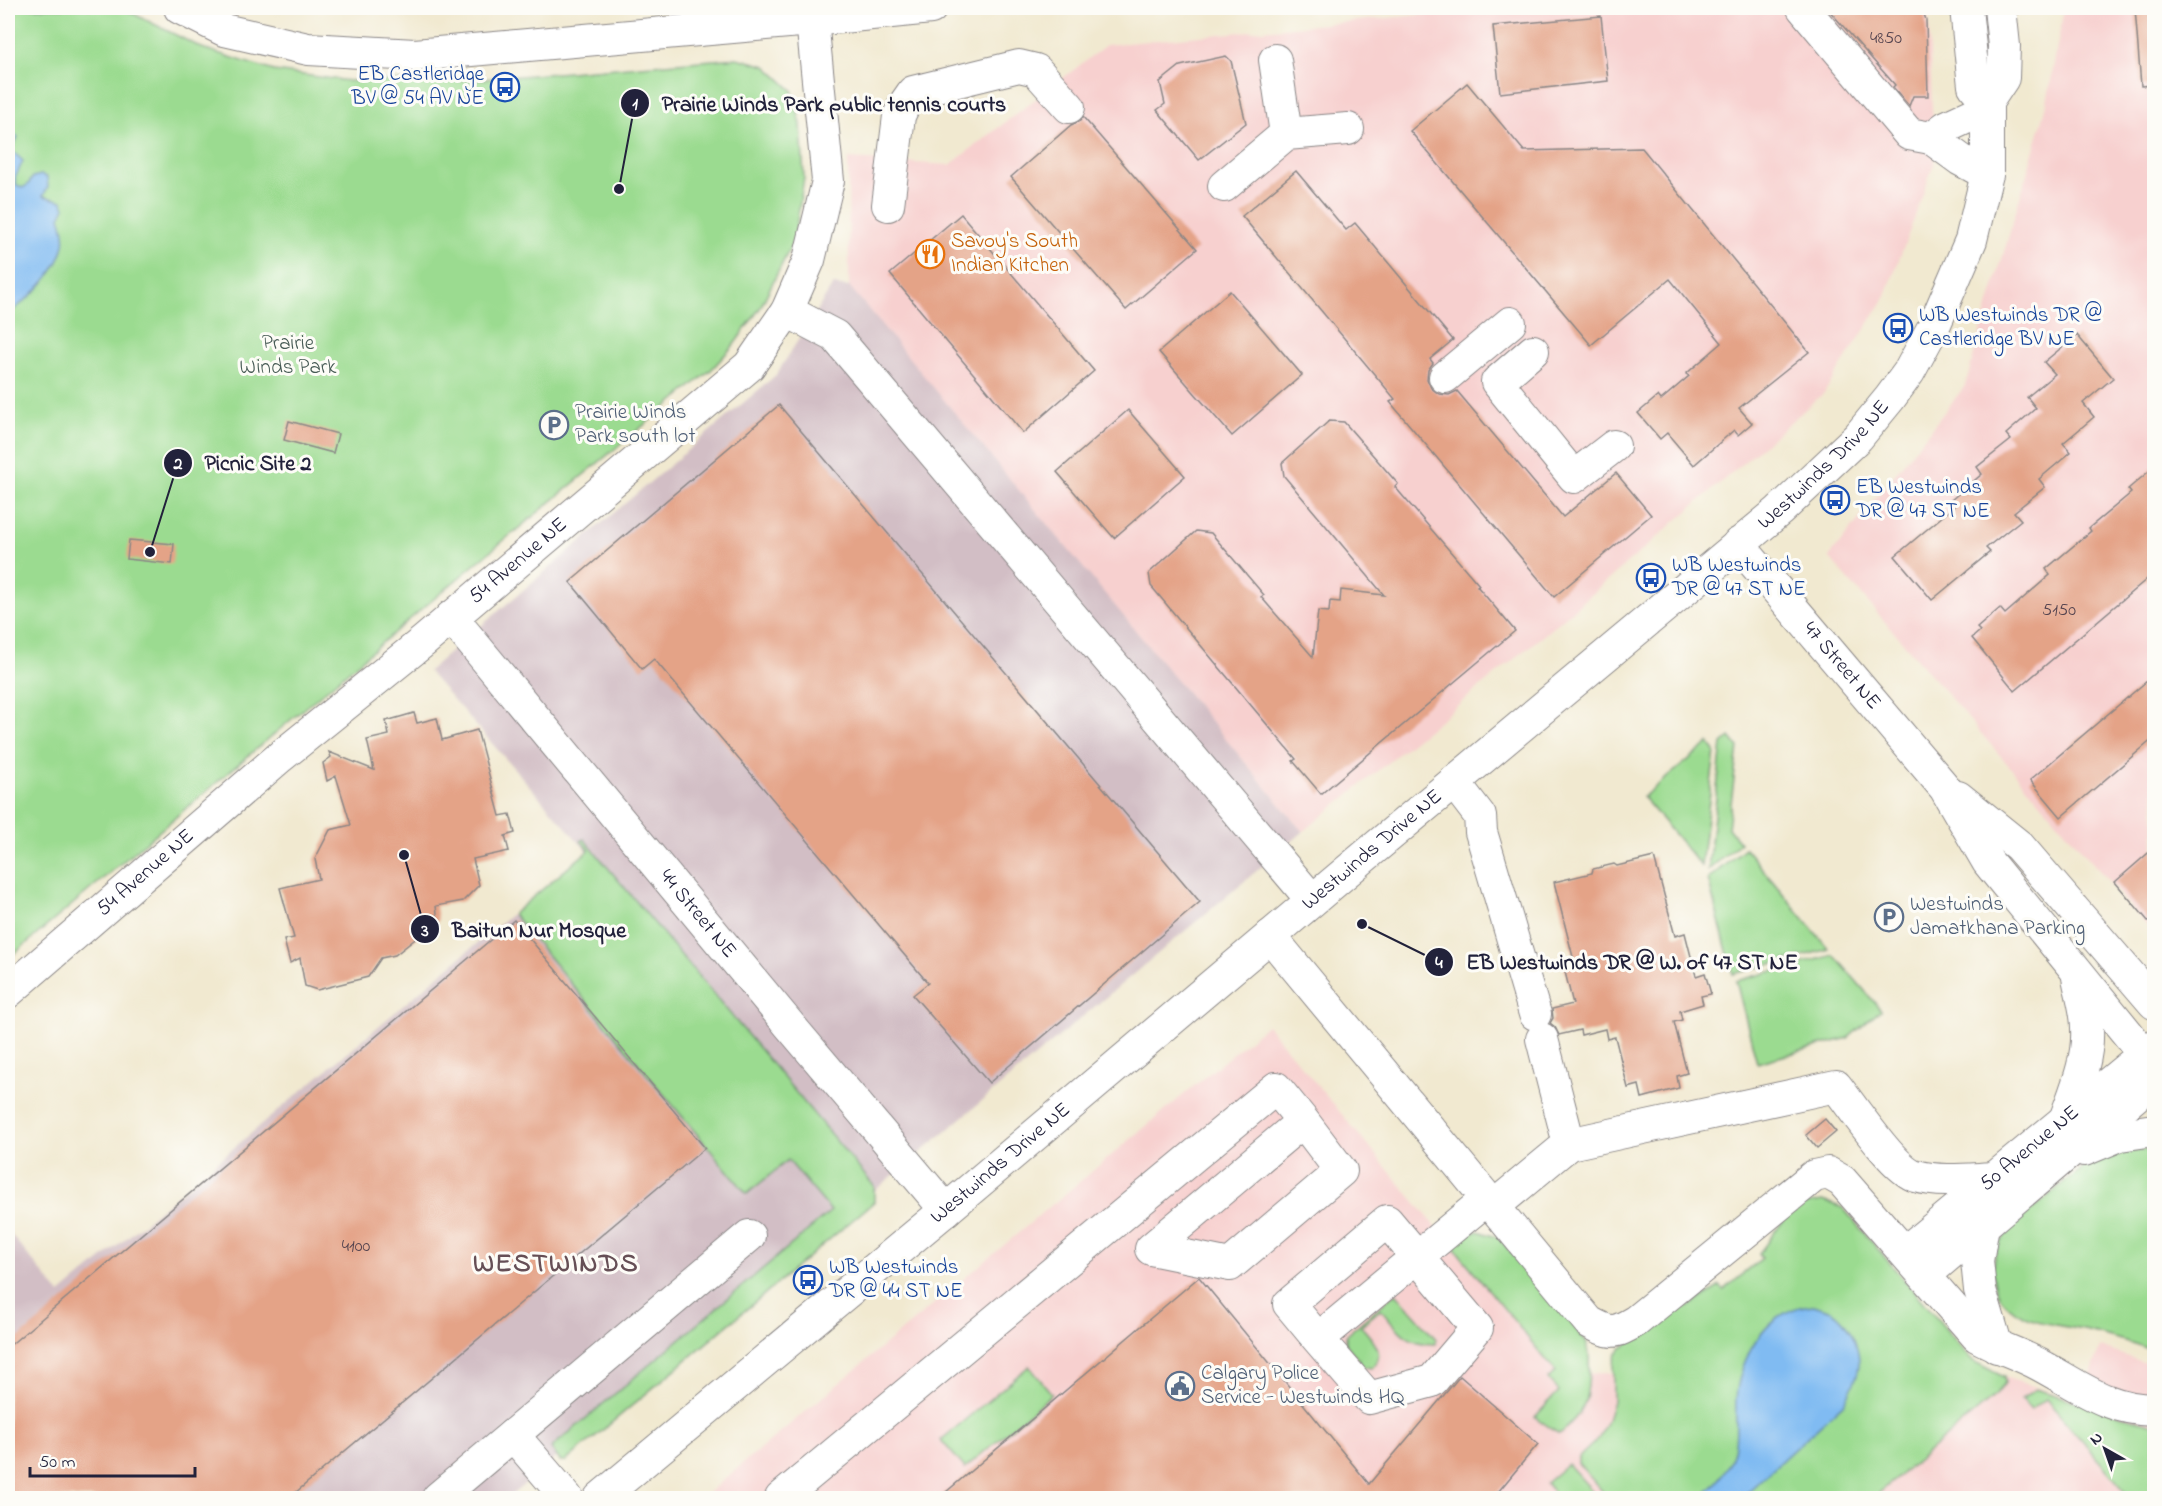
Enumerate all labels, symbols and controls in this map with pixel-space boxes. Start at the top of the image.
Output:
house number: 4850 [1870,26,1902,52]
place label: EB Castleridge BV @ 54 AV NE [351,60,485,114]
bus stop icon: EB Castleridge BV @ 54 AV NE [489,71,521,103]
callout: Prairie Winds Park public tennis courts [620,83,1019,123]
text: Prairie Winds Park public tennis courts [662,90,1006,122]
text: 1 [632,92,638,118]
place label: Savoy's South Indian Kitchen [951,227,1078,281]
restaurant icon: Savoy's South Indian Kitchen [914,238,946,270]
place label: WB Westwinds DR @ Castleridge BV NE [1919,301,2102,357]
bus stop icon: WB Westwinds DR @ Castleridge BV NE [1882,312,1914,344]
park label: Prairie Winds Park [239,329,337,383]
street label: Westwinds Drive NE [1752,394,1897,537]
place label: Prairie Winds Park south lot [575,398,696,452]
parking icon: Prairie Winds Park south lot [538,409,570,441]
callout: Picnic Site 2 [163,443,324,483]
text: Picnic Site 2 [205,449,312,481]
text: 2 [173,452,183,478]
place label: EB Westwinds DR @ 47 ST NE [1855,473,1990,527]
bus stop icon: EB Westwinds DR @ 47 ST NE [1819,484,1851,516]
street label: 54 Avenue NE [463,511,574,612]
place label: WB Westwinds DR @ 47 ST NE [1671,551,1806,605]
bus stop icon: WB Westwinds DR @ 47 ST NE [1635,562,1667,594]
house number: 5150 [2042,598,2076,624]
street label: 47 Street NE [1795,615,1888,717]
street label: Westwinds Drive NE [1296,783,1449,918]
street label: 54 Avenue NE [90,822,201,924]
street label: 44 Street NE [651,863,743,965]
place label: Westwinds Jamatkhana Parking [1910,890,2085,946]
parking icon: Westwinds Jamatkhana Parking [1873,901,1905,933]
callout: Baitun Nur Mosque [410,909,638,949]
text: Baitun Nur Mosque [451,916,627,948]
text: 3 [420,919,429,945]
callout: EB Westwinds DR @ W. of 47 ST NE [1424,942,1809,982]
text: EB Westwinds DR @ W. of 47 ST NE [1466,948,1798,980]
text: 4 [1435,951,1443,977]
street label: Westwinds Drive NE [924,1096,1077,1232]
street label: 50 Avenue NE [1974,1098,2086,1199]
house number: 4100 [342,1234,371,1260]
district label: WESTWINDS [473,1245,639,1284]
place label: WB Westwinds DR @ 44 ST NE [828,1253,963,1307]
bus stop icon: WB Westwinds DR @ 44 ST NE [792,1264,824,1296]
place label: Calgary Police Service - Westwinds HQ [1201,1359,1405,1413]
public building icon: Calgary Police Service - Westwinds HQ [1164,1370,1196,1402]
north arrow [2075,1419,2135,1479]
text: N [2085,1426,2109,1452]
scale bar [30,1440,195,1478]
text: 50 m [39,1450,76,1476]

